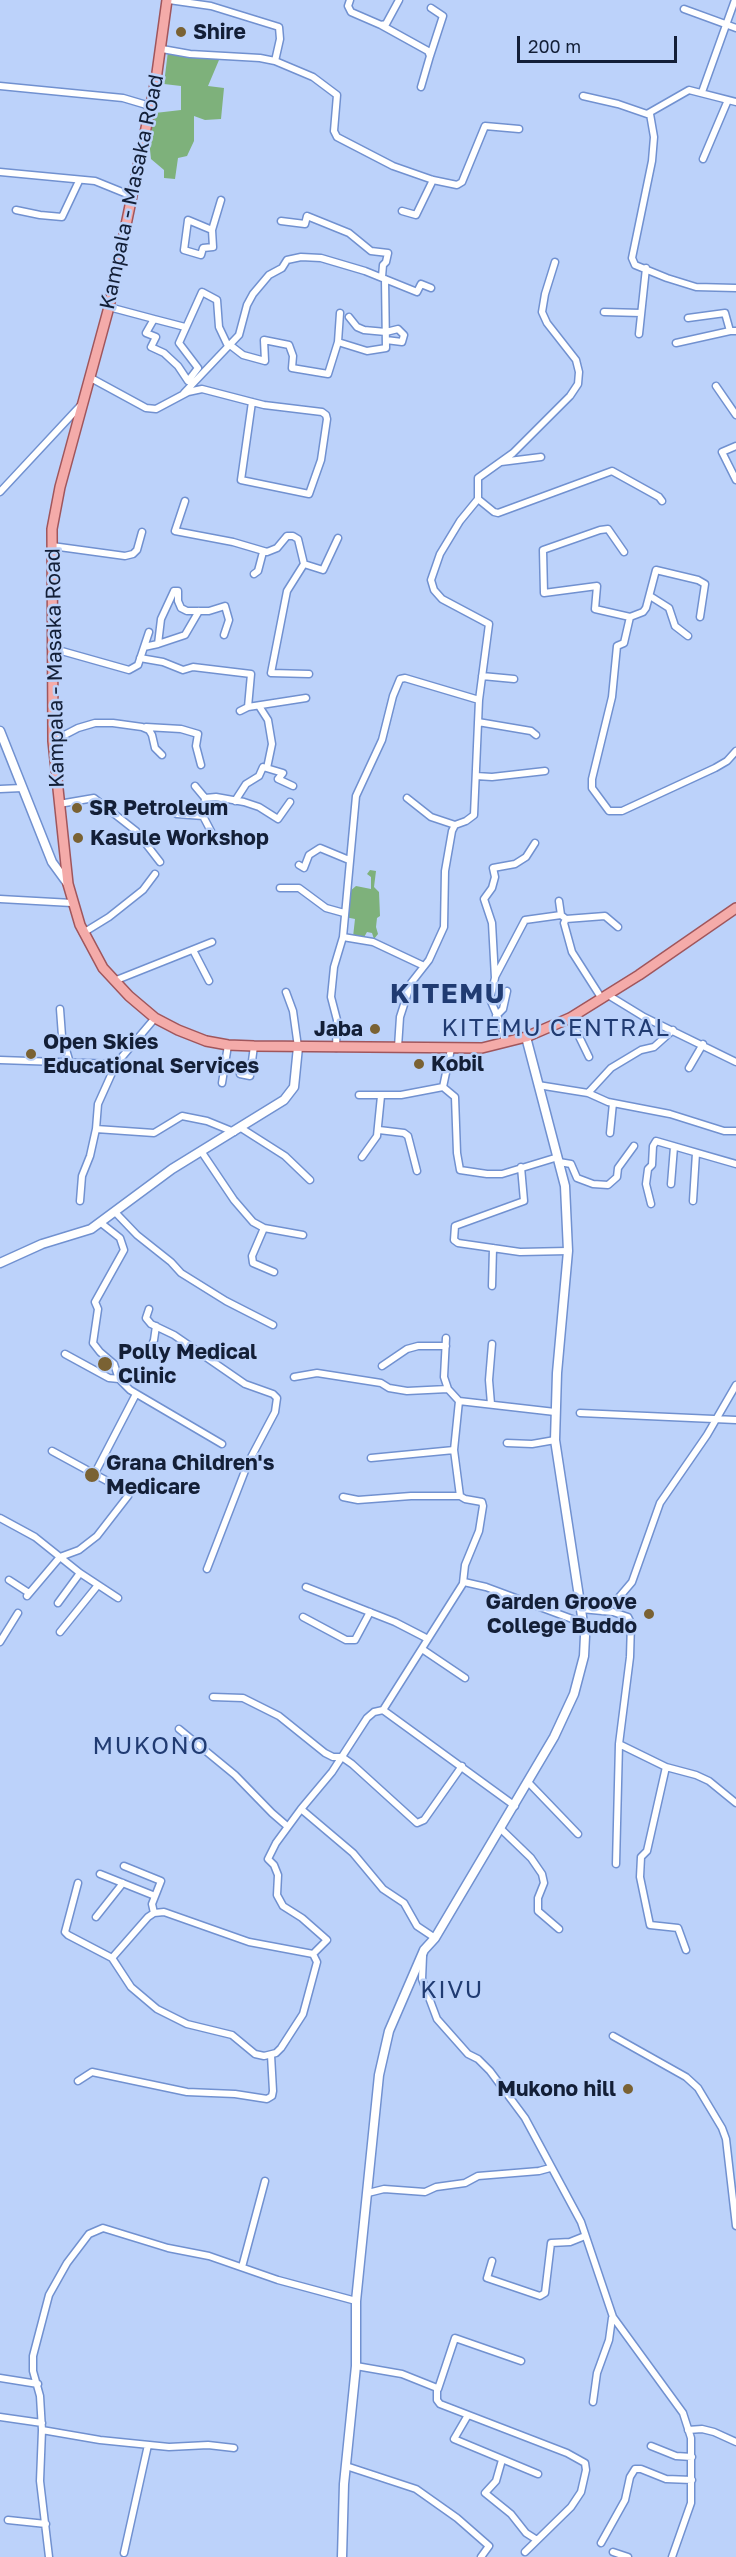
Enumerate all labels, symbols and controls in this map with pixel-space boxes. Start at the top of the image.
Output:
place label: Shire [193,19,246,45]
scale bar [520,24,680,62]
marker: Shire [174,25,188,39]
text: 200 m [528,35,581,57]
street label: Kampala - Masaka Road [95,72,169,312]
street label: Kampala - Masaka Road [40,548,70,788]
place label: SR Petroleum [89,795,228,821]
marker: SR Petroleum [70,801,84,815]
place label: Kasule Workshop [90,825,269,851]
marker: Kasule Workshop [71,831,85,845]
district label: KITEMU [390,978,506,1010]
district label: KITEMU CENTRAL [442,1014,670,1042]
place label: Jaba [314,1016,363,1042]
marker: Jaba [368,1022,382,1036]
place label: Open Skies Educational Services [43,1029,259,1079]
marker: Open Skies Educational Services [24,1047,38,1061]
place label: Kobil [431,1051,484,1077]
marker: Kobil [412,1057,426,1071]
place label: Polly Medical Clinic [118,1339,257,1389]
marker: Polly Medical Clinic [96,1355,114,1373]
place label: Grana Children's Medicare [106,1450,274,1500]
marker: Grana Children's Medicare [83,1466,101,1484]
place label: Garden Groove College Buddo [486,1589,637,1639]
marker: Garden Groove College Buddo [642,1607,656,1621]
district label: MUKONO [93,1732,209,1760]
district label: KIVU [420,1976,484,2004]
place label: Mukono hill [497,2076,616,2102]
marker: Mukono hill [621,2082,635,2096]

